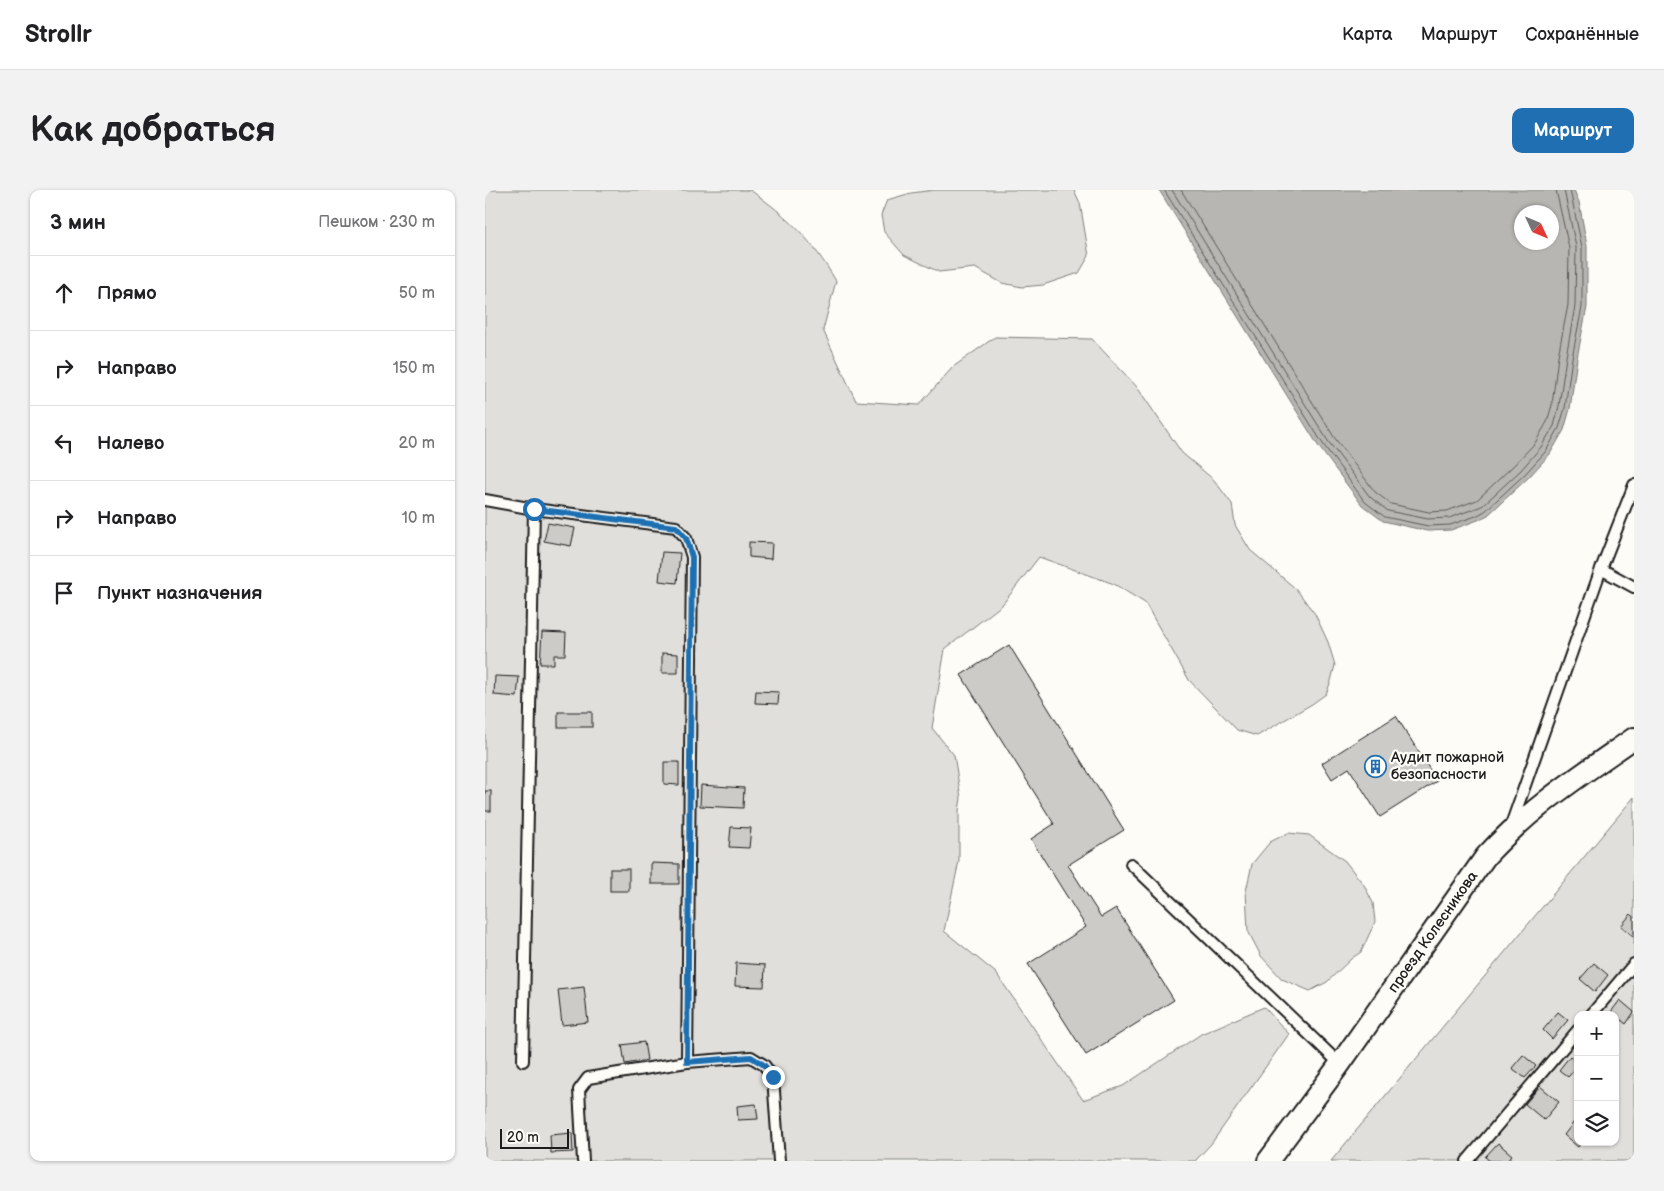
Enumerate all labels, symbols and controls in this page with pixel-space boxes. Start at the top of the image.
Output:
text: Strollr [25,20,92,49]
text: Карта [1342,24,1393,45]
text: Маршрут [1421,24,1497,45]
text: Сохранённые [1525,24,1639,45]
button: Маршрут [1512,108,1634,153]
text: Как добраться [30,109,276,152]
north arrow [1514,205,1559,250]
text: 3 мин [50,210,106,235]
text: Пешком · 230 m [318,213,435,232]
icon: ahead [50,279,78,307]
text: Прямо [97,282,157,305]
text: 50 m [399,284,435,303]
icon: right [50,354,78,382]
text: Направо [97,357,177,380]
text: 150 m [393,359,435,378]
icon: left [50,429,78,457]
text: Налево [97,432,164,455]
text: 20 m [399,434,435,453]
route start [523,498,546,521]
icon: right [50,504,78,532]
text: Направо [97,507,177,530]
text: 10 m [402,509,435,528]
icon: arrive [50,579,78,607]
text: Пункт назначения [97,582,262,605]
place label: Аудит пожарной безопасности [1390,748,1504,784]
building icon: Аудит пожарной безопасности [1363,754,1387,778]
street label: проезд Колесникова [1384,867,1482,997]
map controls [1574,1011,1619,1146]
button: + [1574,1011,1619,1056]
button: − [1574,1056,1619,1101]
route end [762,1066,785,1089]
button: layers [1574,1101,1619,1146]
scale bar [500,1126,569,1149]
text: 20 m [507,1129,539,1146]

